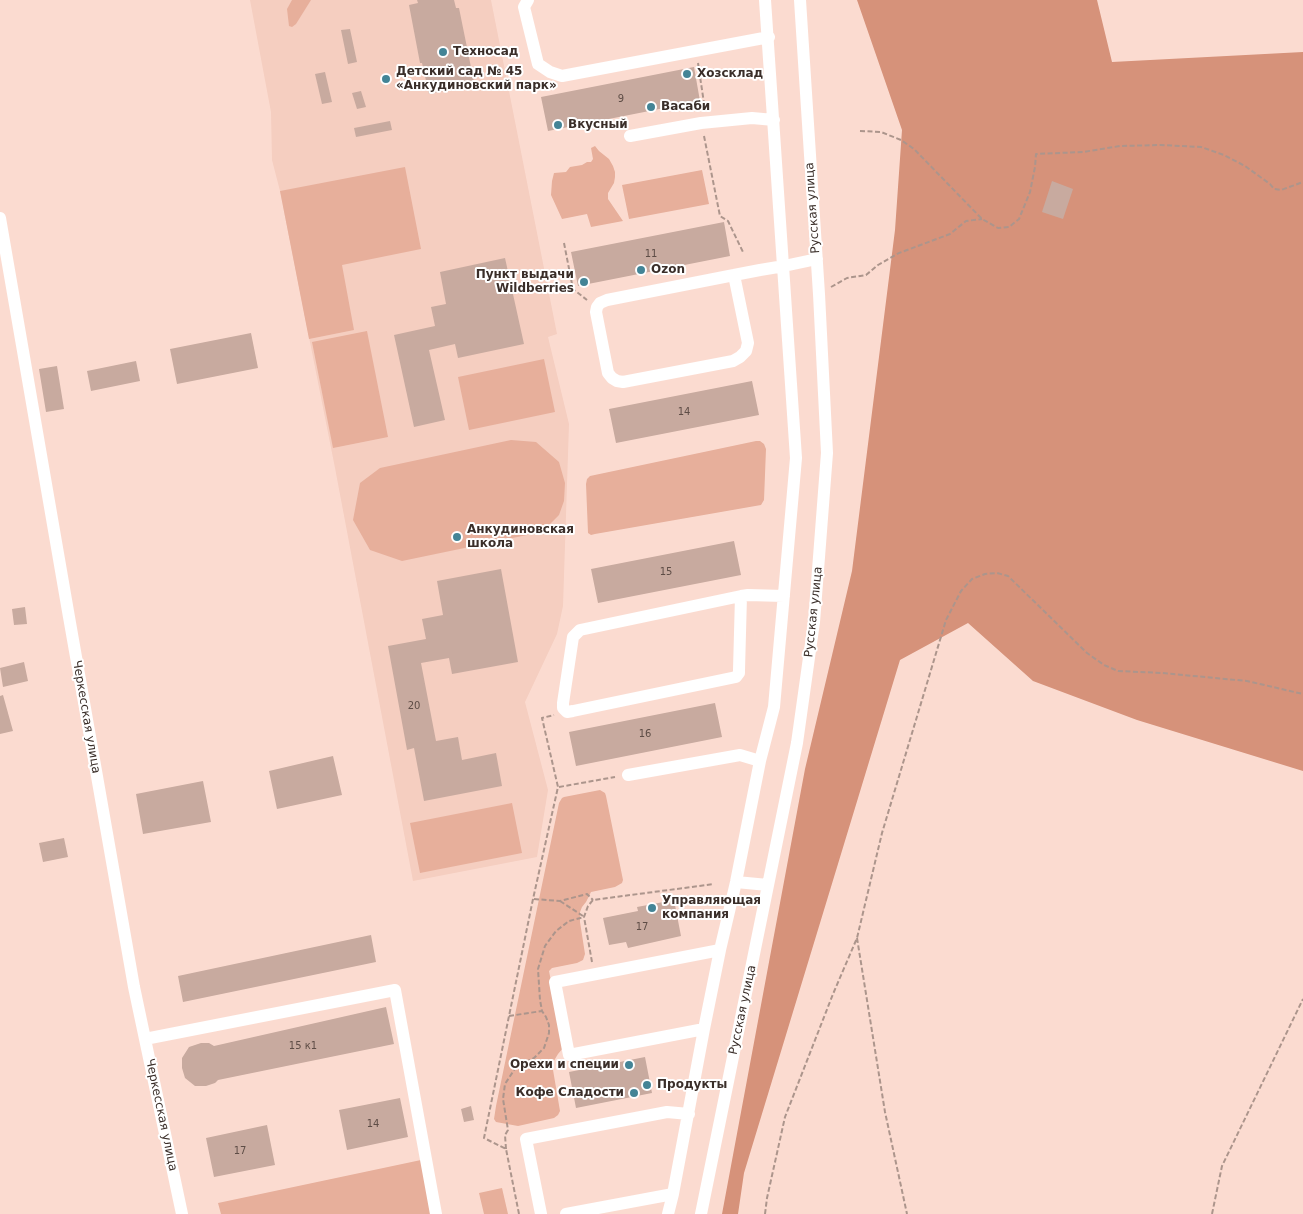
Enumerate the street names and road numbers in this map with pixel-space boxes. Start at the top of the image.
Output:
street label: Русская улица [803,162,823,254]
street label: Русская улица [802,566,826,658]
street label: Черкесская улица [69,659,103,775]
street label: Русская улица [726,964,760,1056]
street label: Черкесская улица [142,1057,180,1173]

